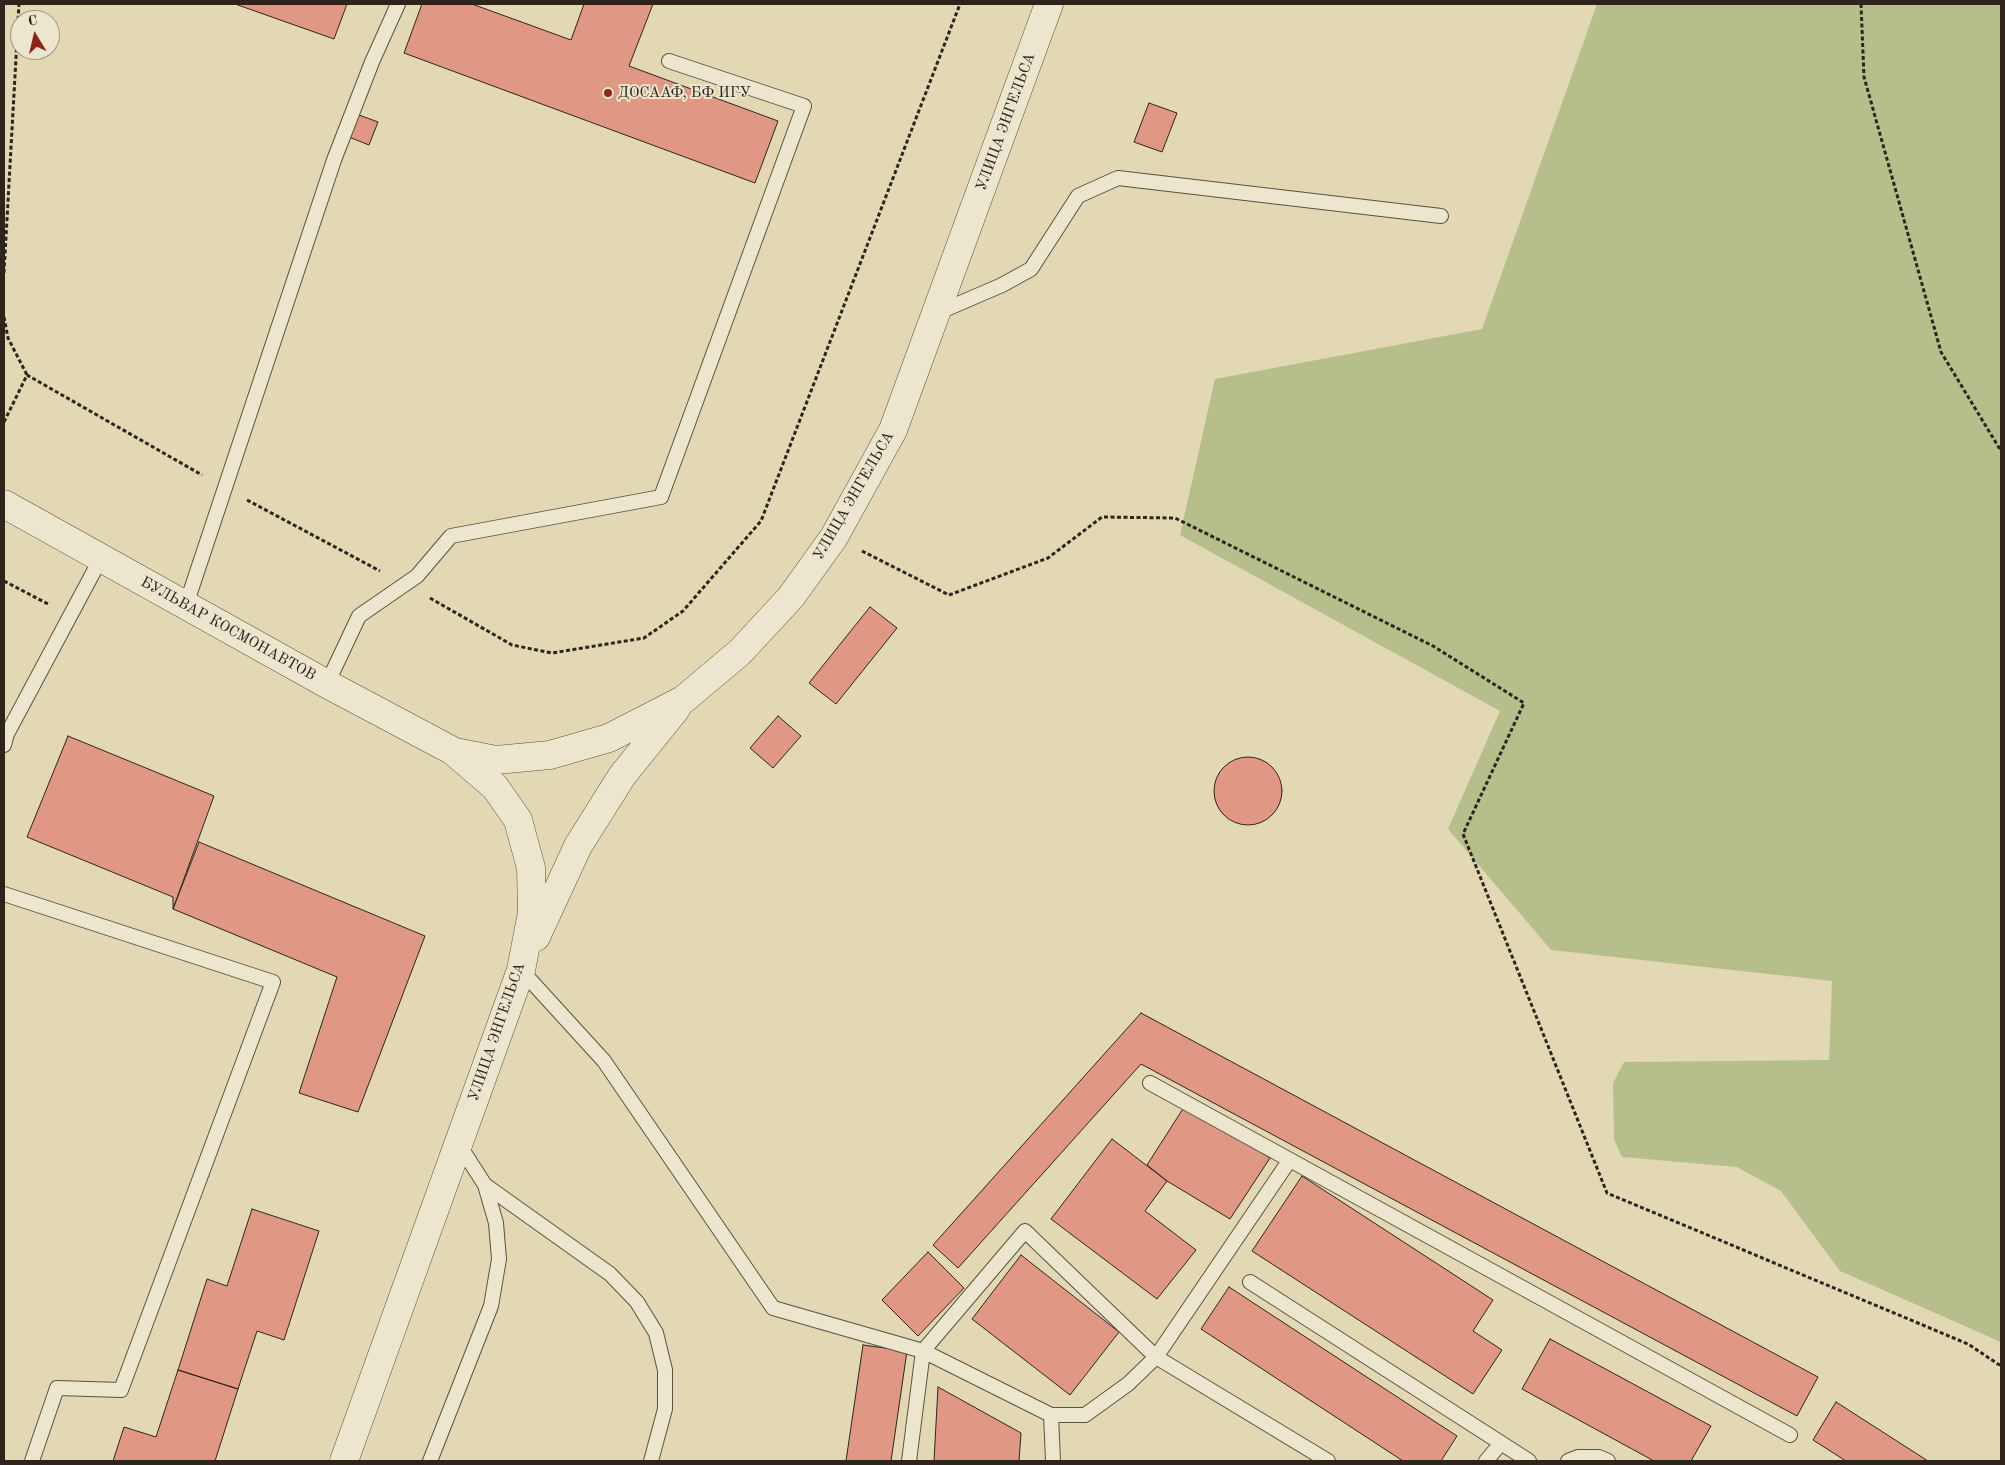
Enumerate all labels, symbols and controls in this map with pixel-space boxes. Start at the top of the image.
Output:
north arrow [10,10,60,60]
text: С [27,14,38,29]
street label: УЛИЦА ЭНГЕЛЬСА [973,50,1039,194]
place label: ДОСААФ, БФ ИГУ [618,84,751,102]
marker: ДОСААФ, БФ ИГУ [602,87,614,99]
street label: УЛИЦА ЭНГЕЛЬСА [810,428,898,564]
street label: БУЛЬВАР КОСМОНАВТОВ [137,573,319,685]
street label: УЛИЦА ЭНГЕЛЬСА [465,960,529,1104]

